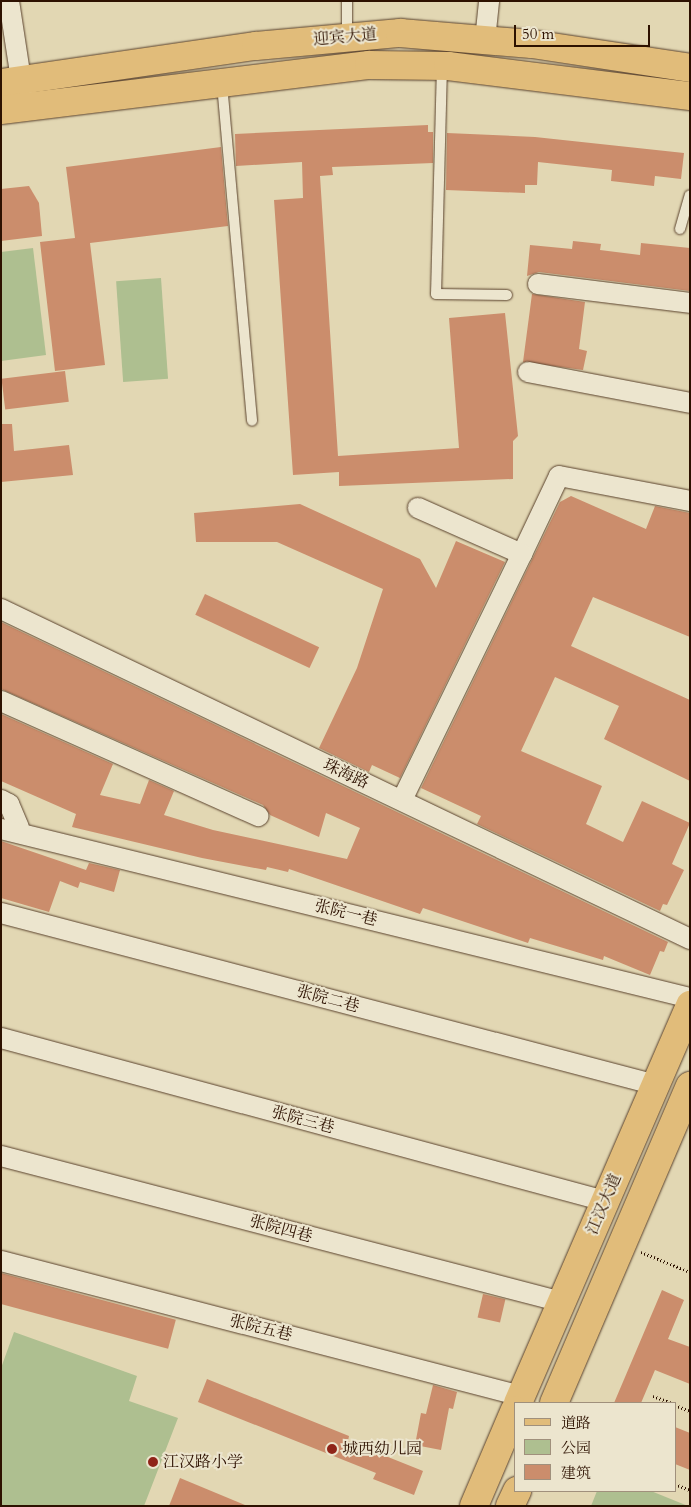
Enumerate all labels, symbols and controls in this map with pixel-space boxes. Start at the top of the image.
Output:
scale bar [516,15,652,47]
text: 50 m [522,24,554,44]
street label: 迎宾大道 [312,25,378,49]
street label: 珠海路 [320,755,372,793]
street label: 张院一巷 [313,896,379,930]
street label: 张院二巷 [295,981,361,1017]
street label: 张院三巷 [270,1102,336,1138]
street label: 江汉大道 [583,1171,625,1237]
street label: 张院四巷 [248,1211,314,1247]
street label: 张院五巷 [228,1311,294,1345]
legend [514,1402,676,1492]
text: 道路 [561,1413,591,1433]
text: 公园 [561,1438,591,1458]
place label: 城西幼儿园 [342,1439,422,1459]
marker: 城西幼儿园 [326,1443,338,1455]
place label: 江汉路小学 [163,1452,243,1472]
marker: 江汉路小学 [147,1456,159,1468]
text: 建筑 [561,1463,591,1483]

